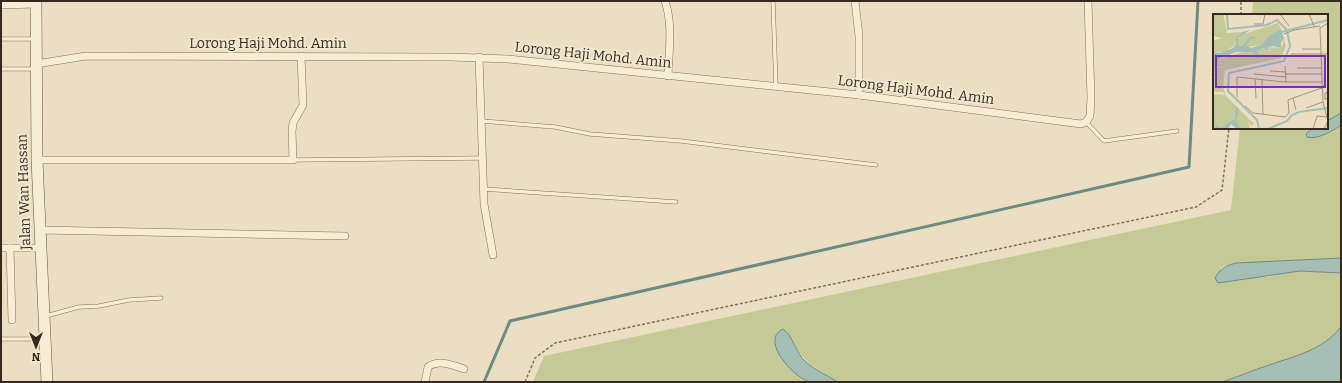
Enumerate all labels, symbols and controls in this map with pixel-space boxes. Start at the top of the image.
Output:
inset map [1213,14,1328,129]
street label: Lorong Haji Mohd. Amin [189,35,347,52]
street label: Lorong Haji Mohd. Amin [514,38,672,72]
street label: Lorong Haji Mohd. Amin [837,72,995,108]
street label: Jalan Wan Hassan [13,134,35,251]
north arrow [16,327,56,367]
text: N [31,350,40,363]

